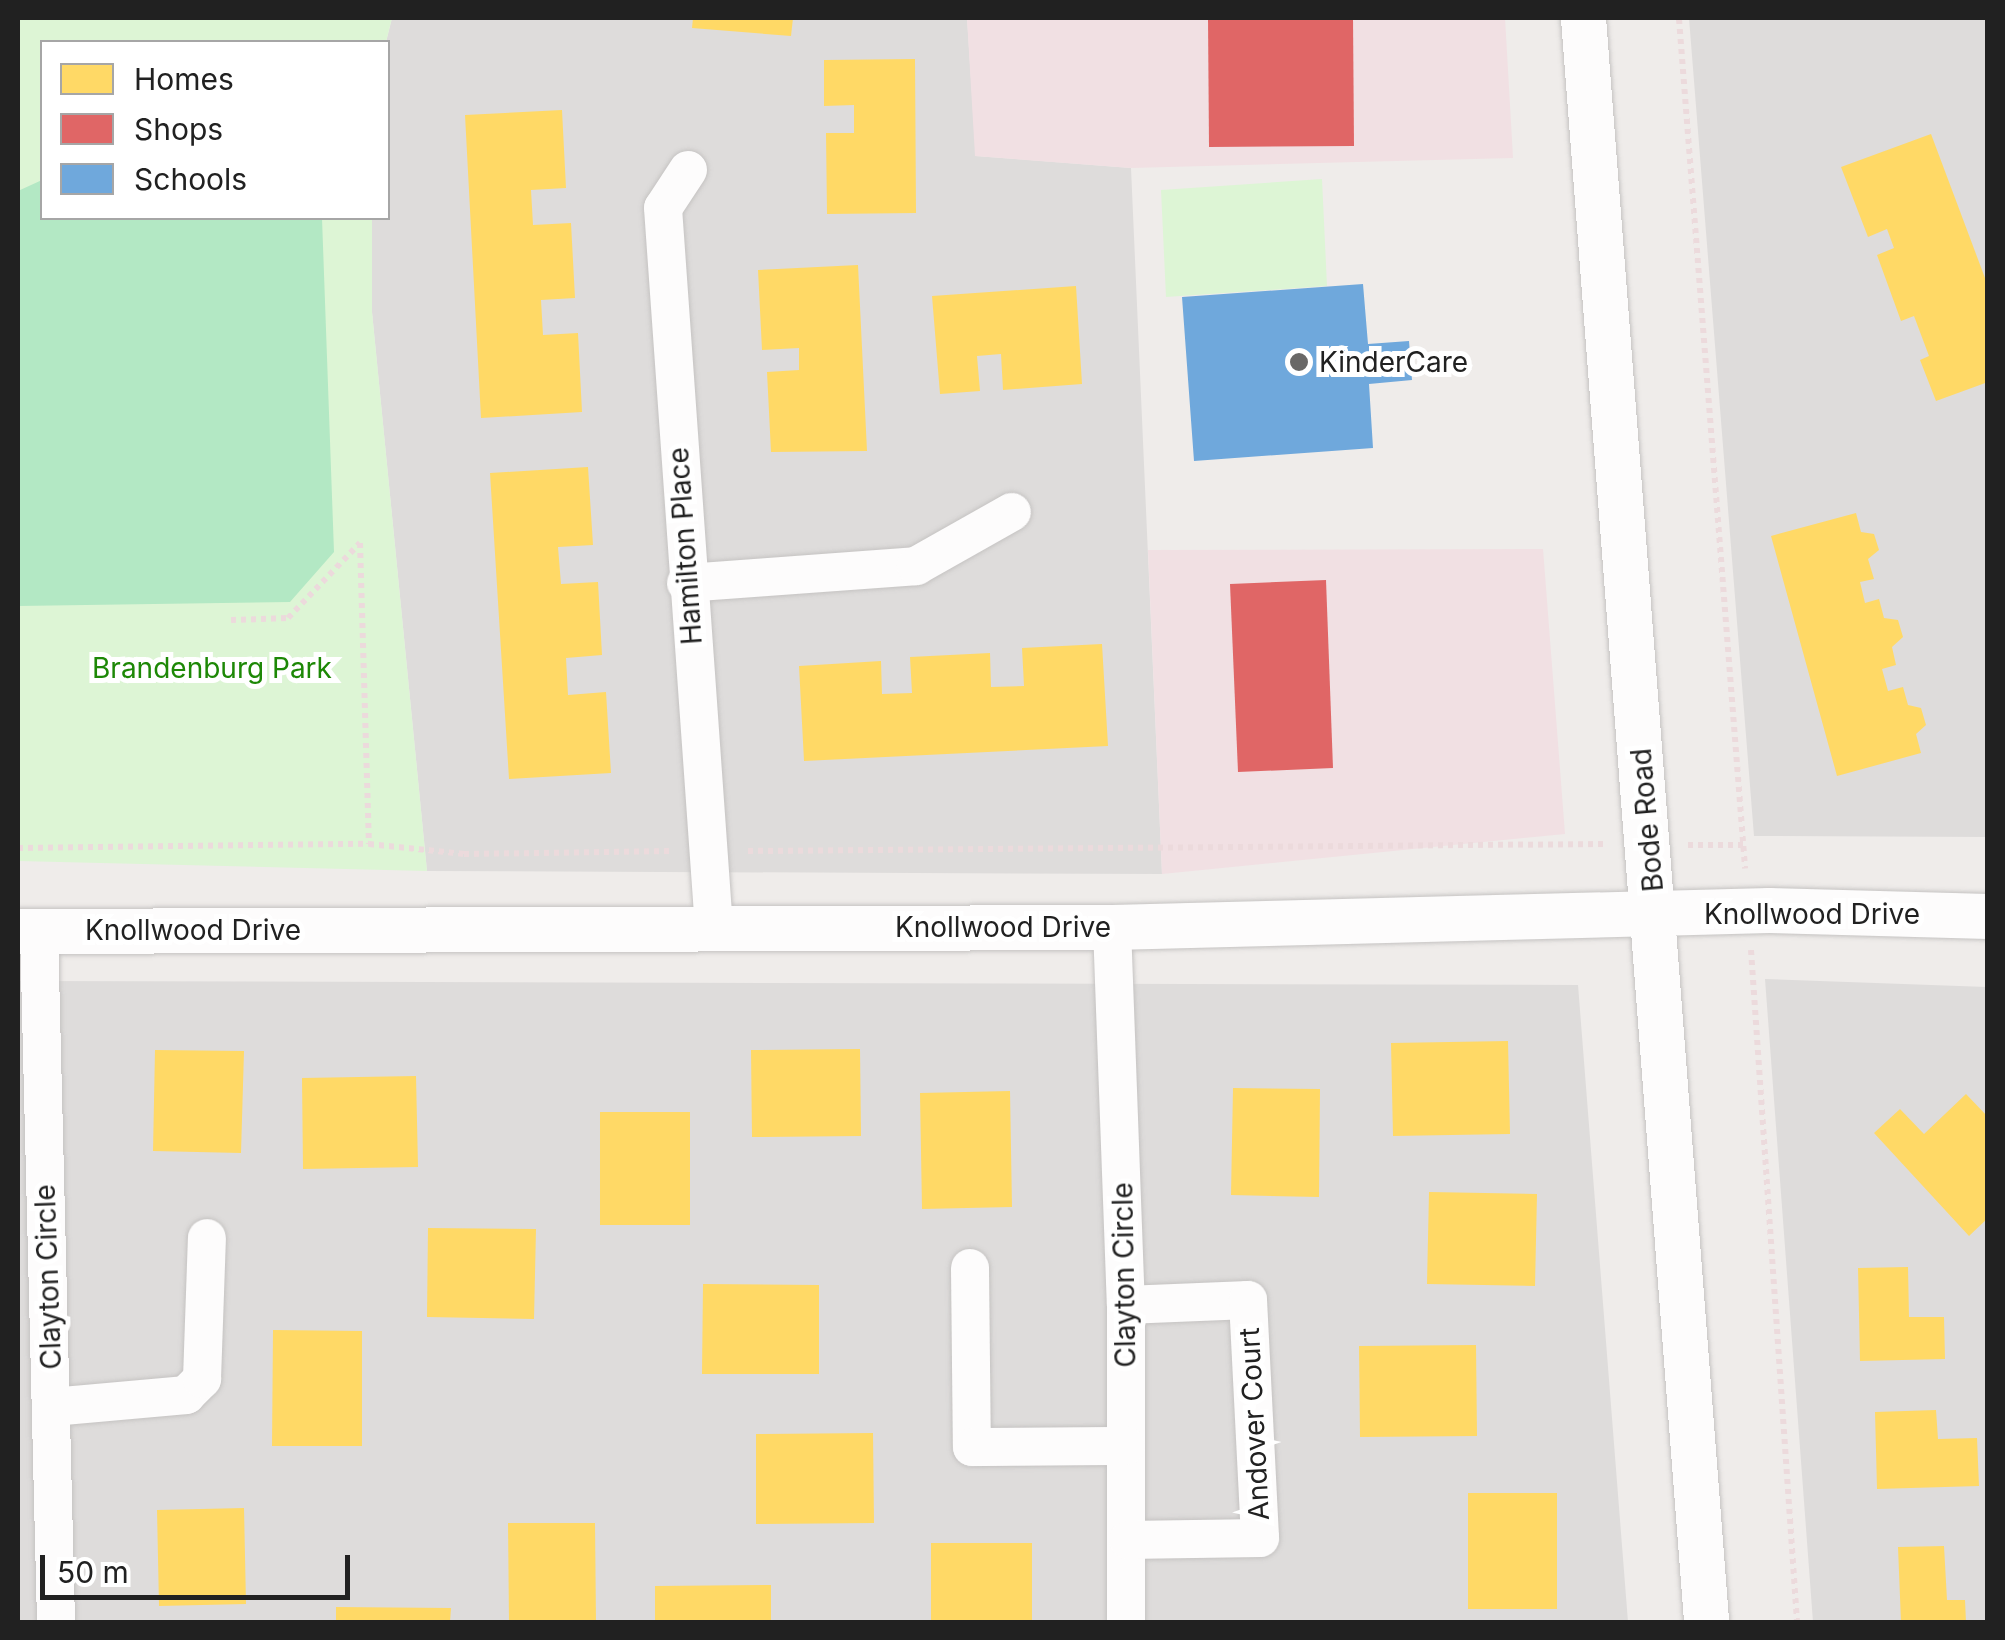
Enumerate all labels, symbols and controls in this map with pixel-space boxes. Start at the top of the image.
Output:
legend [40,40,390,220]
text: Homes [134,61,234,97]
text: Shops [134,111,223,147]
text: Schools [134,161,247,197]
place label: KinderCare [1319,345,1468,379]
marker: KinderCare [1288,351,1310,373]
street label: Hamilton Place [661,446,709,646]
park label: Brandenburg Park [92,651,332,685]
street label: Bode Road [1624,747,1670,893]
street label: Knollwood Drive [1704,897,1920,931]
street label: Knollwood Drive [895,910,1111,944]
street label: Knollwood Drive [85,913,301,947]
street label: Clayton Circle [1106,1182,1142,1368]
street label: Clayton Circle [28,1184,68,1370]
street label: Andover Court [1232,1327,1276,1521]
scale bar [45,1535,355,1597]
text: 50 m [57,1554,129,1590]

